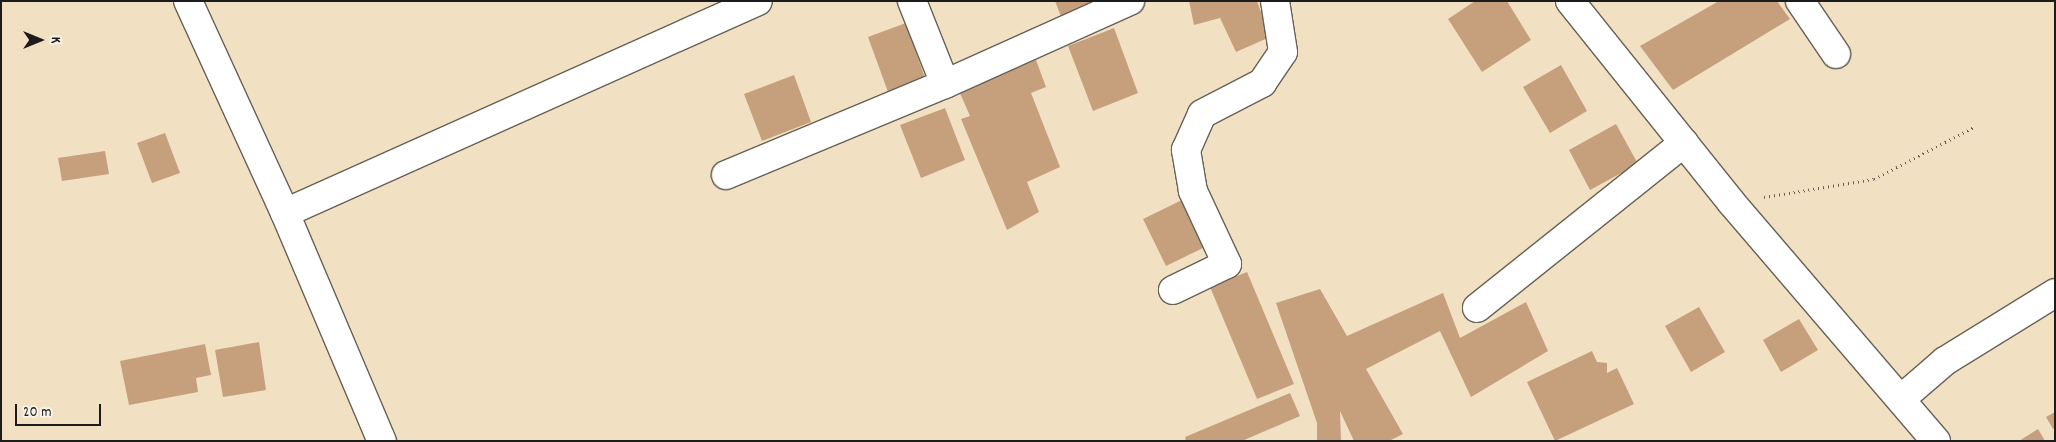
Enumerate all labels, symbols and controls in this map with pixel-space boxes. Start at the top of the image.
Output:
north arrow [15,15,65,65]
text: K [45,37,65,43]
scale bar [18,394,104,426]
text: 20 m [23,402,51,424]

